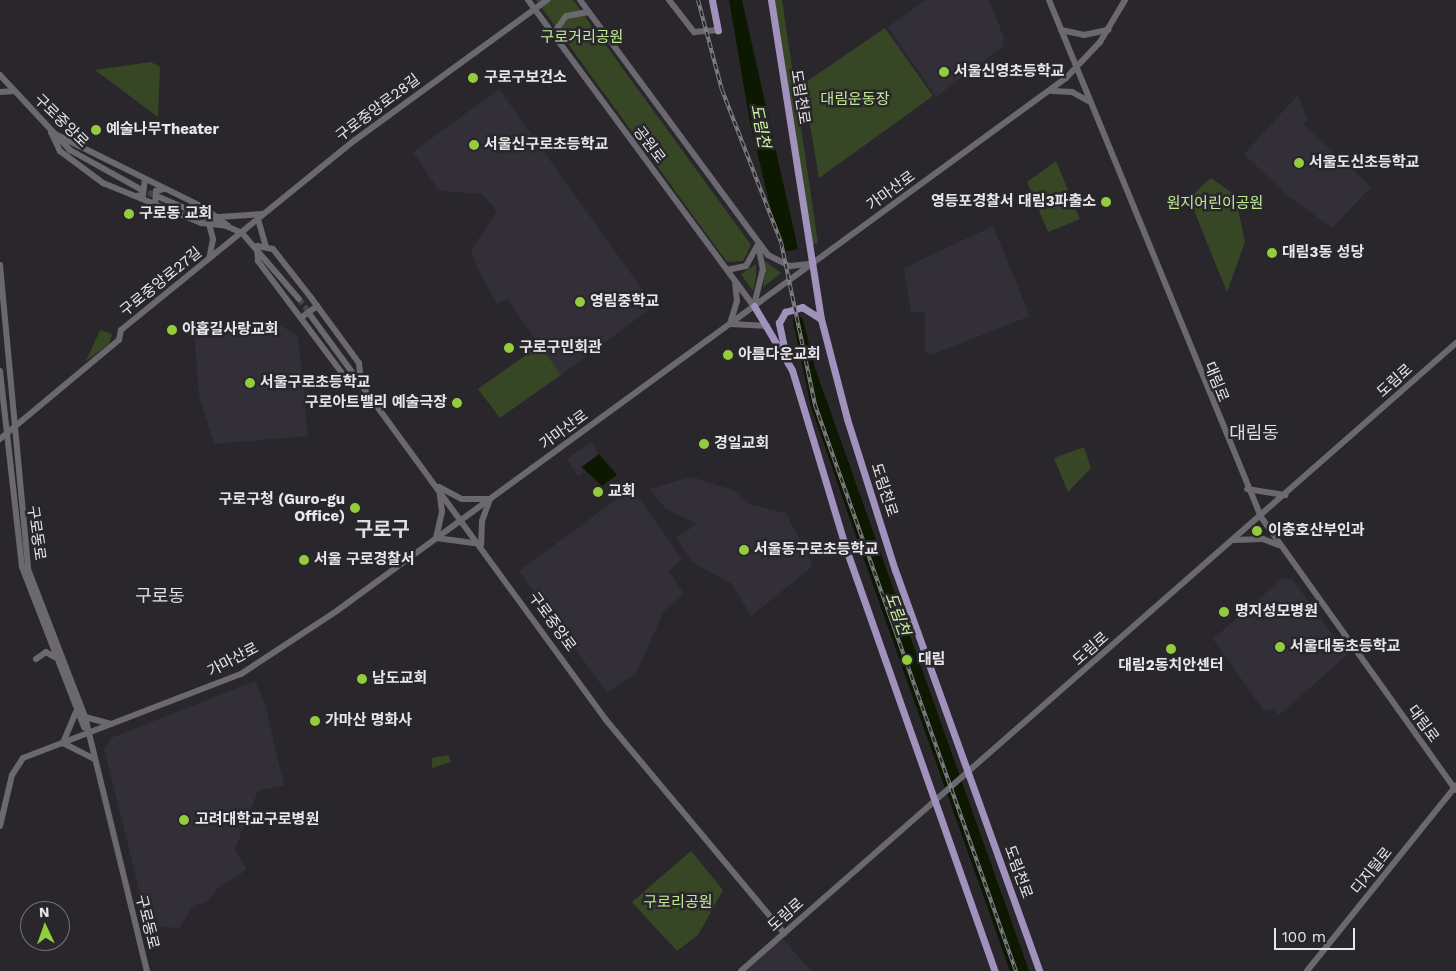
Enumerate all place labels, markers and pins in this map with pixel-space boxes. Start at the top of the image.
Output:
place label: 서울신영초등학교 [954,63,1064,81]
marker: 서울신영초등학교 [938,66,950,78]
place label: 구로구보건소 [484,69,567,87]
marker: 구로구보건소 [466,71,480,85]
place label: 예술나무Theater [106,121,219,139]
marker: 예술나무Theater [90,124,102,136]
place label: 서울신구로초등학교 [484,136,608,154]
marker: 서울신구로초등학교 [468,139,480,151]
place label: 서울도신초등학교 [1309,154,1419,172]
marker: 서울도신초등학교 [1293,157,1305,169]
place label: 영등포경찰서 대림3파출소 [931,193,1096,211]
marker: 영등포경찰서 대림3파출소 [1100,196,1112,208]
place label: 구로동 교회 [139,205,212,223]
marker: 구로동 교회 [123,208,135,220]
place label: 대림3동 성당 [1282,244,1364,262]
marker: 대림3동 성당 [1266,247,1278,259]
place label: 영림중학교 [590,293,659,311]
marker: 영림중학교 [574,296,586,308]
place label: 아홉길사랑교회 [182,321,279,339]
marker: 아홉길사랑교회 [166,324,178,336]
place label: 구로구민회관 [519,339,602,357]
marker: 구로구민회관 [503,342,515,354]
place label: 아름다운교회 [738,346,821,364]
marker: 아름다운교회 [722,349,734,361]
place label: 서울구로초등학교 [260,374,370,392]
marker: 서울구로초등학교 [244,377,256,389]
place label: 구로아트밸리 예술극장 [305,394,447,412]
marker: 구로아트밸리 예술극장 [451,397,463,409]
place label: 경일교회 [714,435,769,453]
marker: 경일교회 [698,438,710,450]
place label: 교회 [608,483,636,501]
marker: 교회 [592,486,604,498]
place label: 구로구청 (Guro-gu Office) [219,490,345,525]
marker: 구로구청 (Guro-gu Office) [349,502,361,514]
place label: 이충호산부인과 [1268,522,1365,540]
marker: 이충호산부인과 [1250,524,1264,538]
place label: 서울동구로초등학교 [754,541,878,559]
marker: 서울동구로초등학교 [738,544,750,556]
place label: 서울 구로경찰서 [314,551,415,569]
marker: 서울 구로경찰서 [298,554,310,566]
place label: 명지성모병원 [1235,603,1318,621]
marker: 명지성모병원 [1217,605,1231,619]
place label: 서울대동초등학교 [1290,638,1400,656]
marker: 서울대동초등학교 [1274,641,1286,653]
marker: 대림2동치안센터 [1165,643,1177,655]
place label: 대림 [918,651,946,669]
marker: 대림 [900,653,914,667]
place label: 대림2동치안센터 [1118,657,1224,675]
place label: 남도교회 [372,670,427,688]
marker: 남도교회 [356,673,368,685]
place label: 가마산 명화사 [325,712,412,730]
marker: 가마산 명화사 [309,715,321,727]
place label: 고려대학교구로병원 [195,811,319,829]
marker: 고려대학교구로병원 [177,813,191,827]

